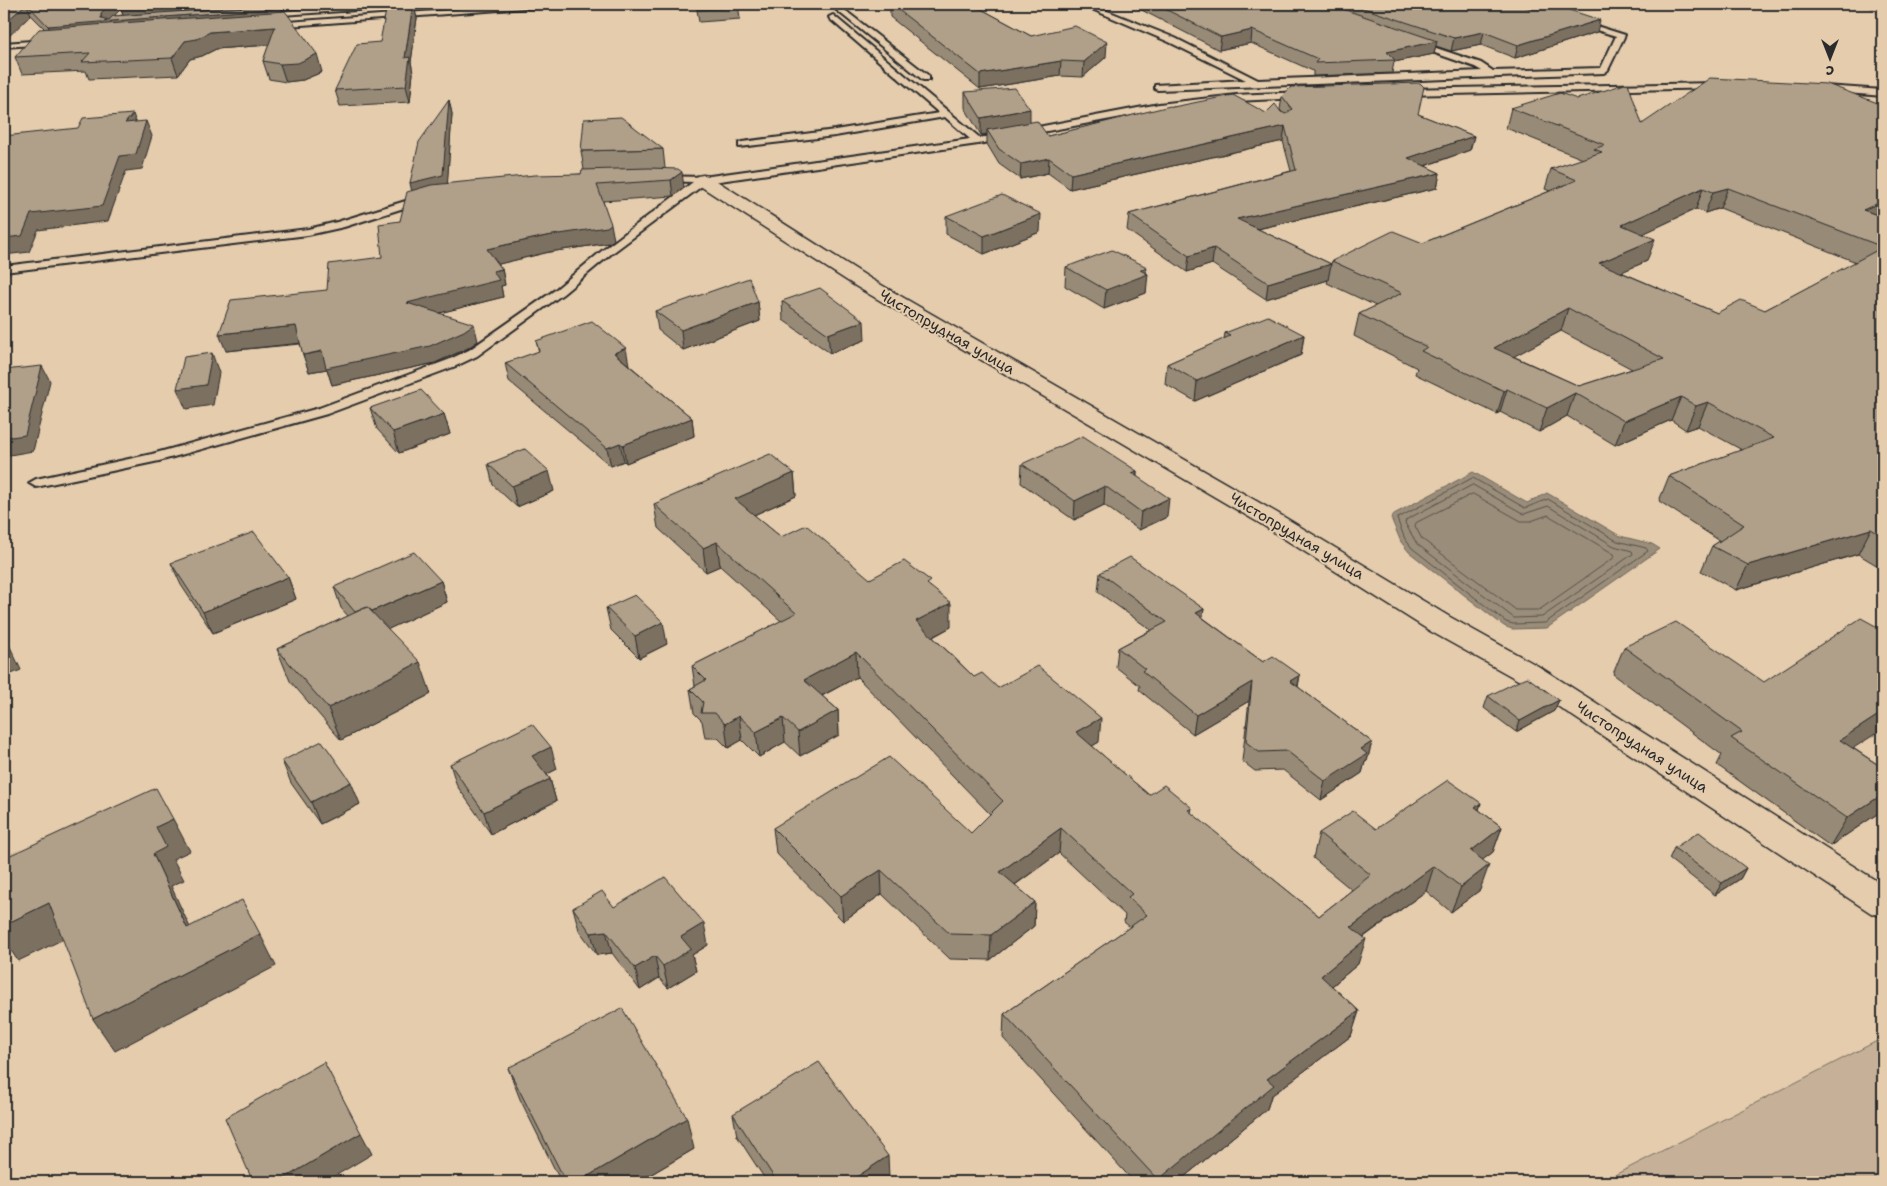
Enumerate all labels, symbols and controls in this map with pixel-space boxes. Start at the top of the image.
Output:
north arrow [1804,32,1854,82]
text: С [1826,62,1834,80]
street label: Чистопрудная улица [875,285,1019,379]
street label: Чистопрудная улица [1226,488,1369,585]
street label: Чистопрудная улица [1572,697,1712,798]

